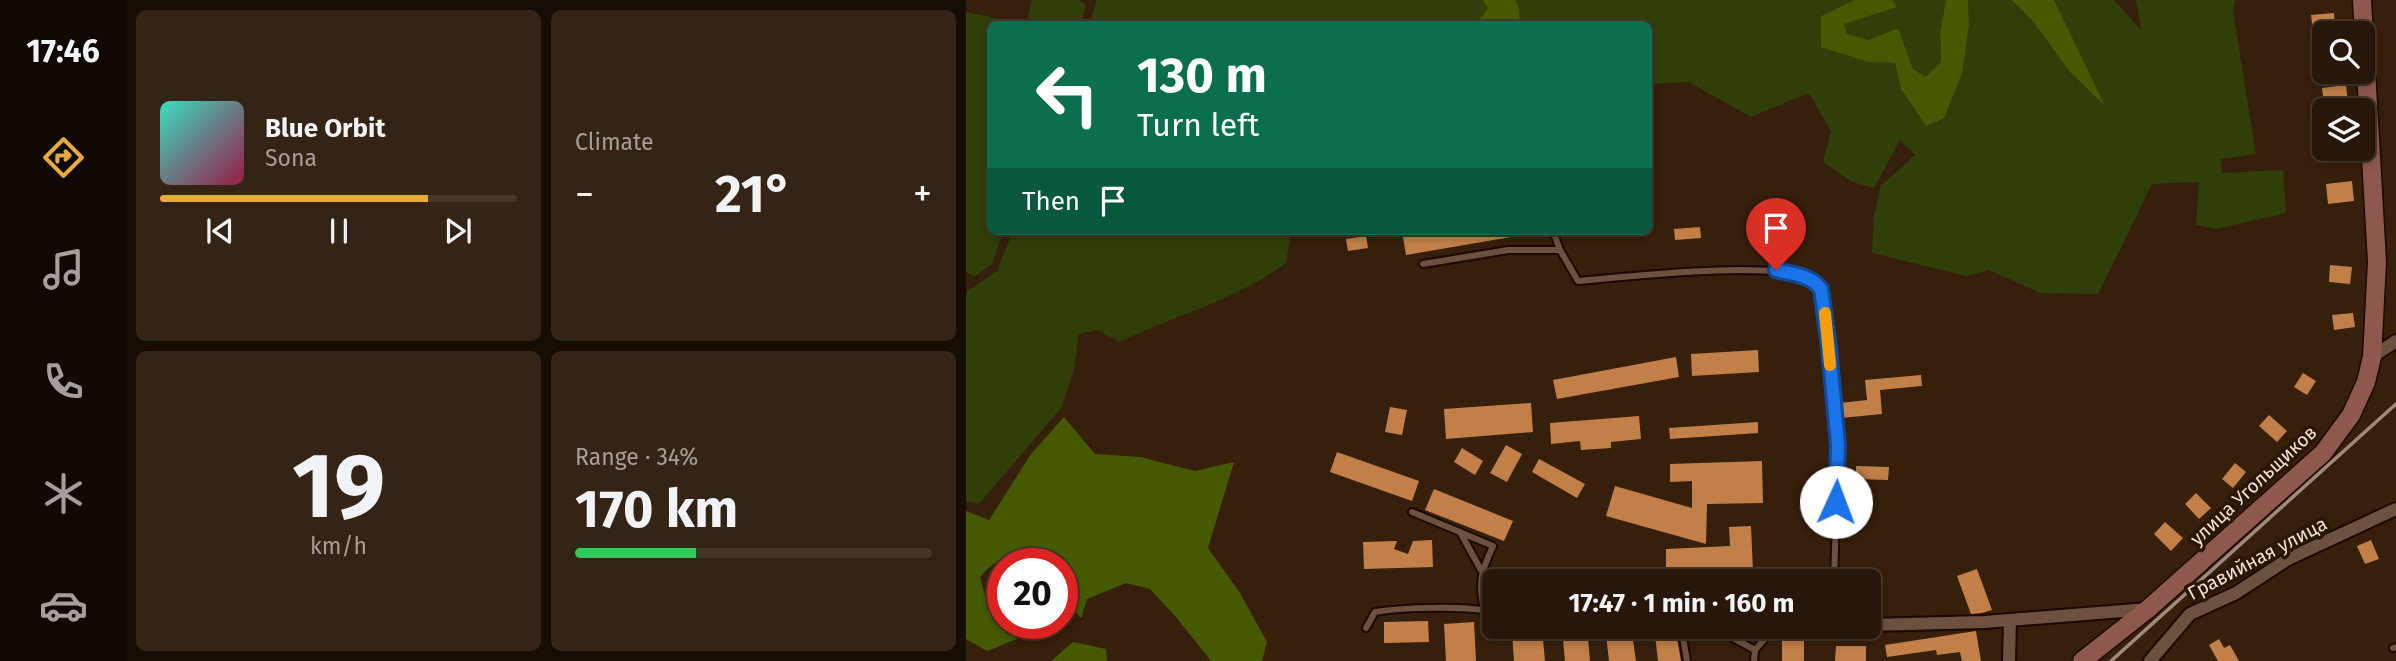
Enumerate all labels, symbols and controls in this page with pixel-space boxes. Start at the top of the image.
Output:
map controls [2312,21,2375,161]
button: search [2312,21,2375,84]
text: 17:46 [26,32,100,70]
text: 130 m [1137,46,1267,105]
icon: left [1022,49,1113,140]
button: layers [2312,98,2375,161]
text: Turn left [1137,106,1259,144]
text: Blue Orbit [265,113,385,144]
text: Climate [575,128,654,156]
icon: directions [39,133,88,182]
text: Sona [265,144,317,172]
text: 21° [715,163,792,226]
text: − [575,171,594,217]
text: + [913,171,932,217]
icon: arrive [1094,182,1132,220]
text: Then [1022,186,1080,217]
pin [1746,198,1806,270]
icon: arrive [1757,209,1795,247]
icon: previous [201,212,239,250]
icon: pause [320,212,358,250]
icon: next [439,212,477,250]
icon: music [39,245,88,294]
icon: phone [39,357,88,406]
street label: улица Угольщиков [2185,421,2322,550]
text: 19 [292,432,385,541]
text: Range · 34% [575,443,698,471]
position arrow [1799,465,1873,539]
icon: climate [39,469,88,518]
text: 170 km [575,478,738,541]
street label: Гравийная улица [2184,512,2331,605]
text: km/h [310,532,367,560]
speed limit sign: 20 [987,548,1078,639]
icon: car [39,581,88,630]
text: 17:47 · 1 min · 160 m [1568,588,1795,619]

